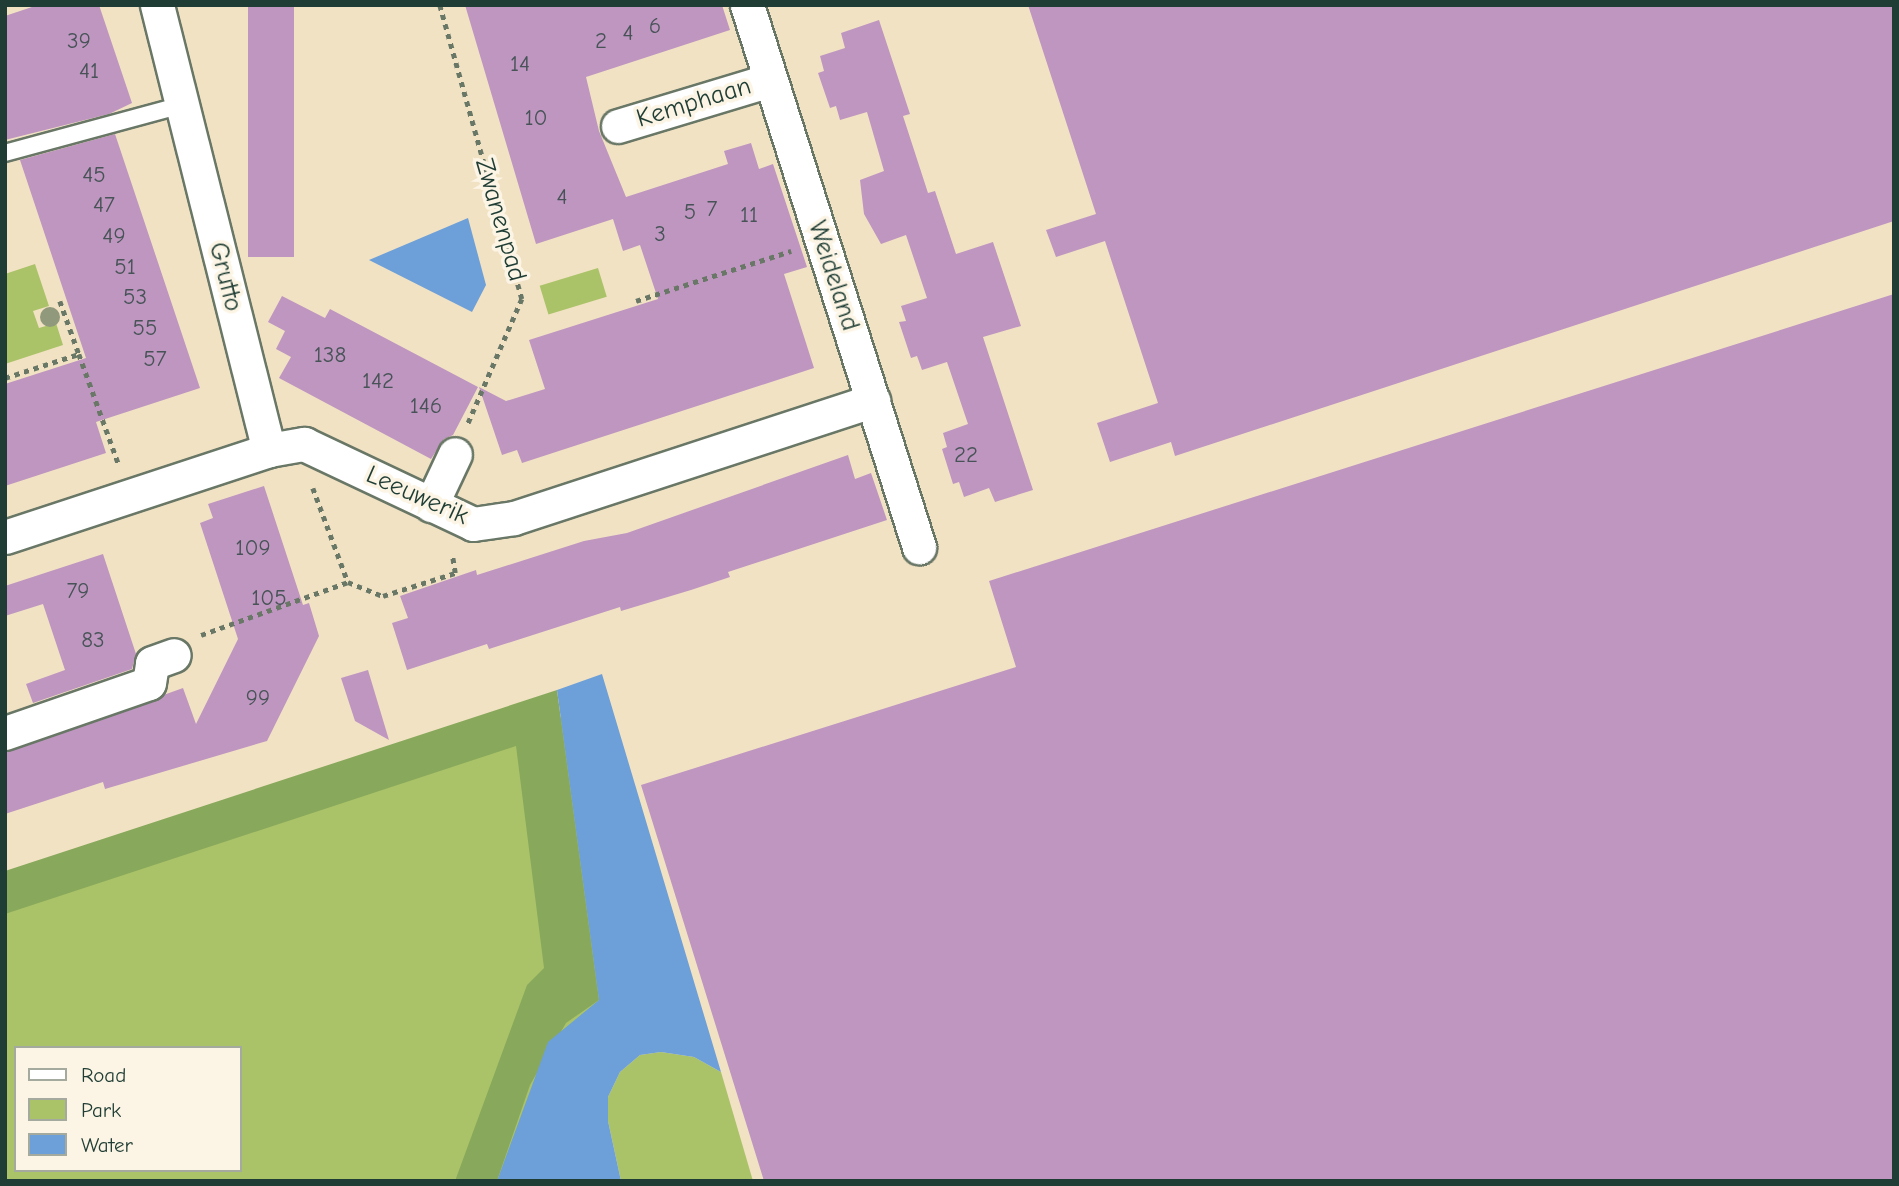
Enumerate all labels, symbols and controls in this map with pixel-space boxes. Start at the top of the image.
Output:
house number: 6 [649,12,661,40]
house number: 4 [622,19,634,47]
house number: 39 [67,27,91,55]
house number: 2 [595,27,607,55]
house number: 14 [510,50,530,78]
house number: 41 [79,57,99,85]
street label: Kemphaan [633,71,755,135]
house number: 10 [524,104,548,132]
street label: Zwanenpad [468,155,532,285]
house number: 45 [82,161,106,189]
house number: 4 [556,183,568,211]
house number: 47 [93,191,115,219]
house number: 7 [707,195,717,223]
house number: 5 [684,198,696,226]
house number: 11 [740,201,758,229]
street label: Weideland [801,217,865,335]
house number: 3 [654,220,666,248]
house number: 49 [102,222,126,250]
street label: Grutto [201,239,249,315]
house number: 51 [114,253,136,281]
house number: 53 [123,283,147,311]
house number: 55 [133,314,157,342]
house number: 138 [314,341,346,369]
house number: 57 [143,345,167,373]
house number: 142 [362,367,394,395]
house number: 146 [410,392,442,420]
house number: 22 [954,441,978,469]
street label: Leeuwerik [361,460,473,532]
house number: 109 [235,534,271,562]
house number: 79 [66,577,90,605]
house number: 105 [251,584,287,612]
house number: 83 [81,626,105,654]
house number: 99 [246,684,270,712]
legend [14,1046,242,1172]
text: Road [81,1063,126,1087]
text: Park [81,1098,121,1122]
text: Water [81,1133,133,1157]

